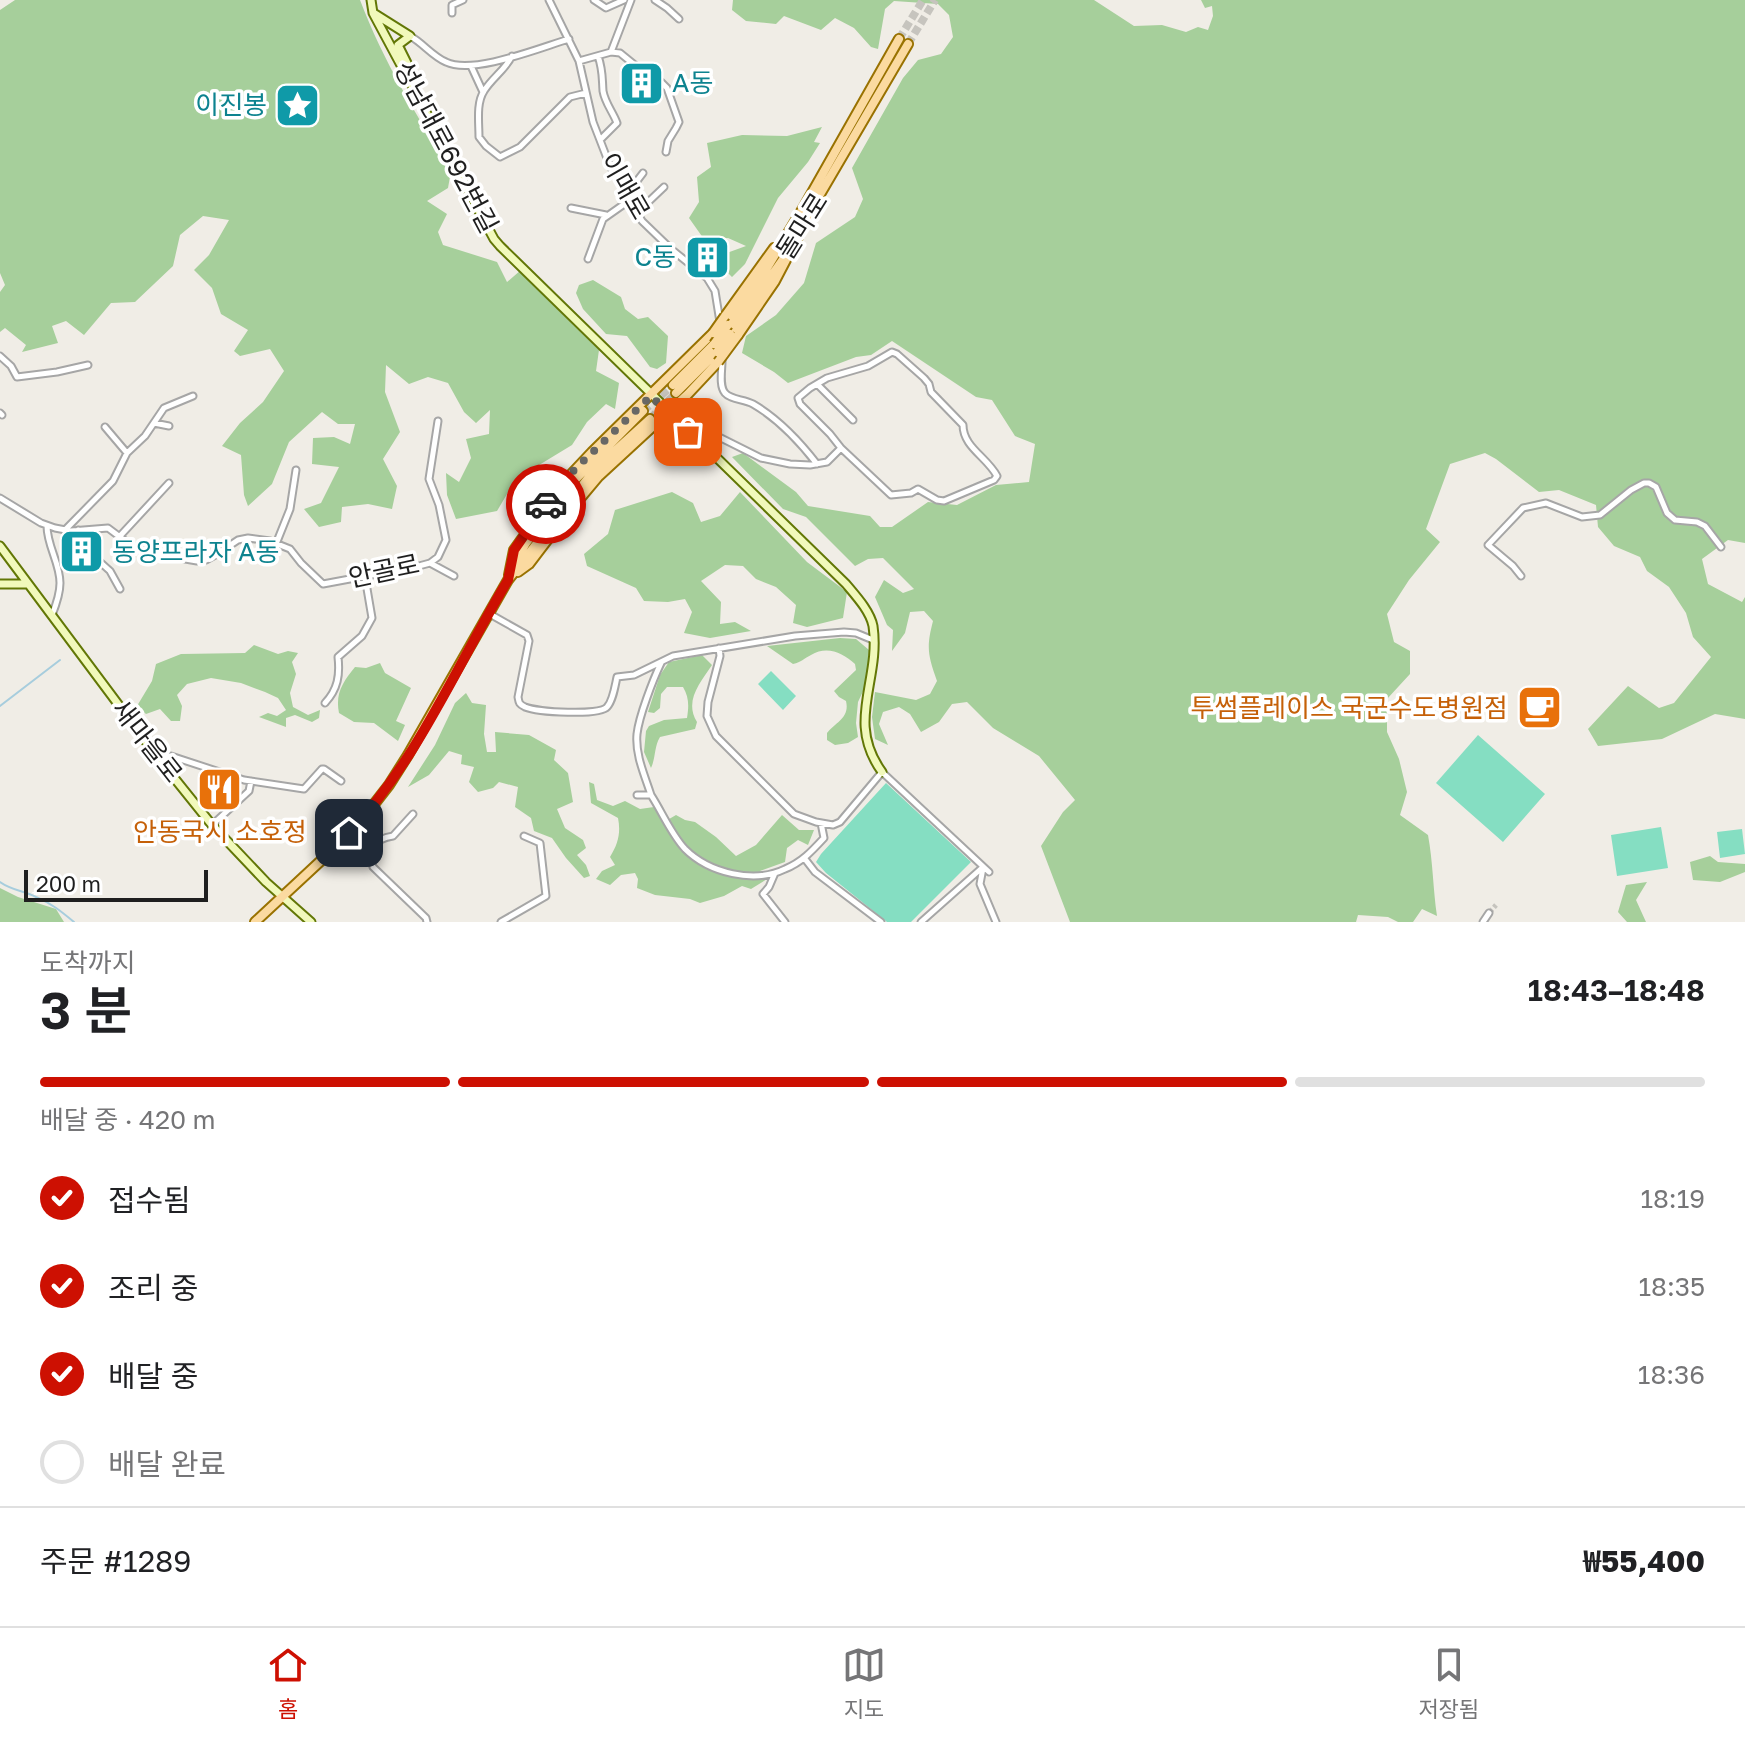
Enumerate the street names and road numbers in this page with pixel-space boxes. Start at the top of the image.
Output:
street label: 성남대로692번길 [388,56,505,238]
street label: 이매로 [594,147,657,225]
street label: 돌마로 [769,187,834,264]
street label: 안골로 [346,548,422,593]
street label: 새마을로 [106,693,189,788]

